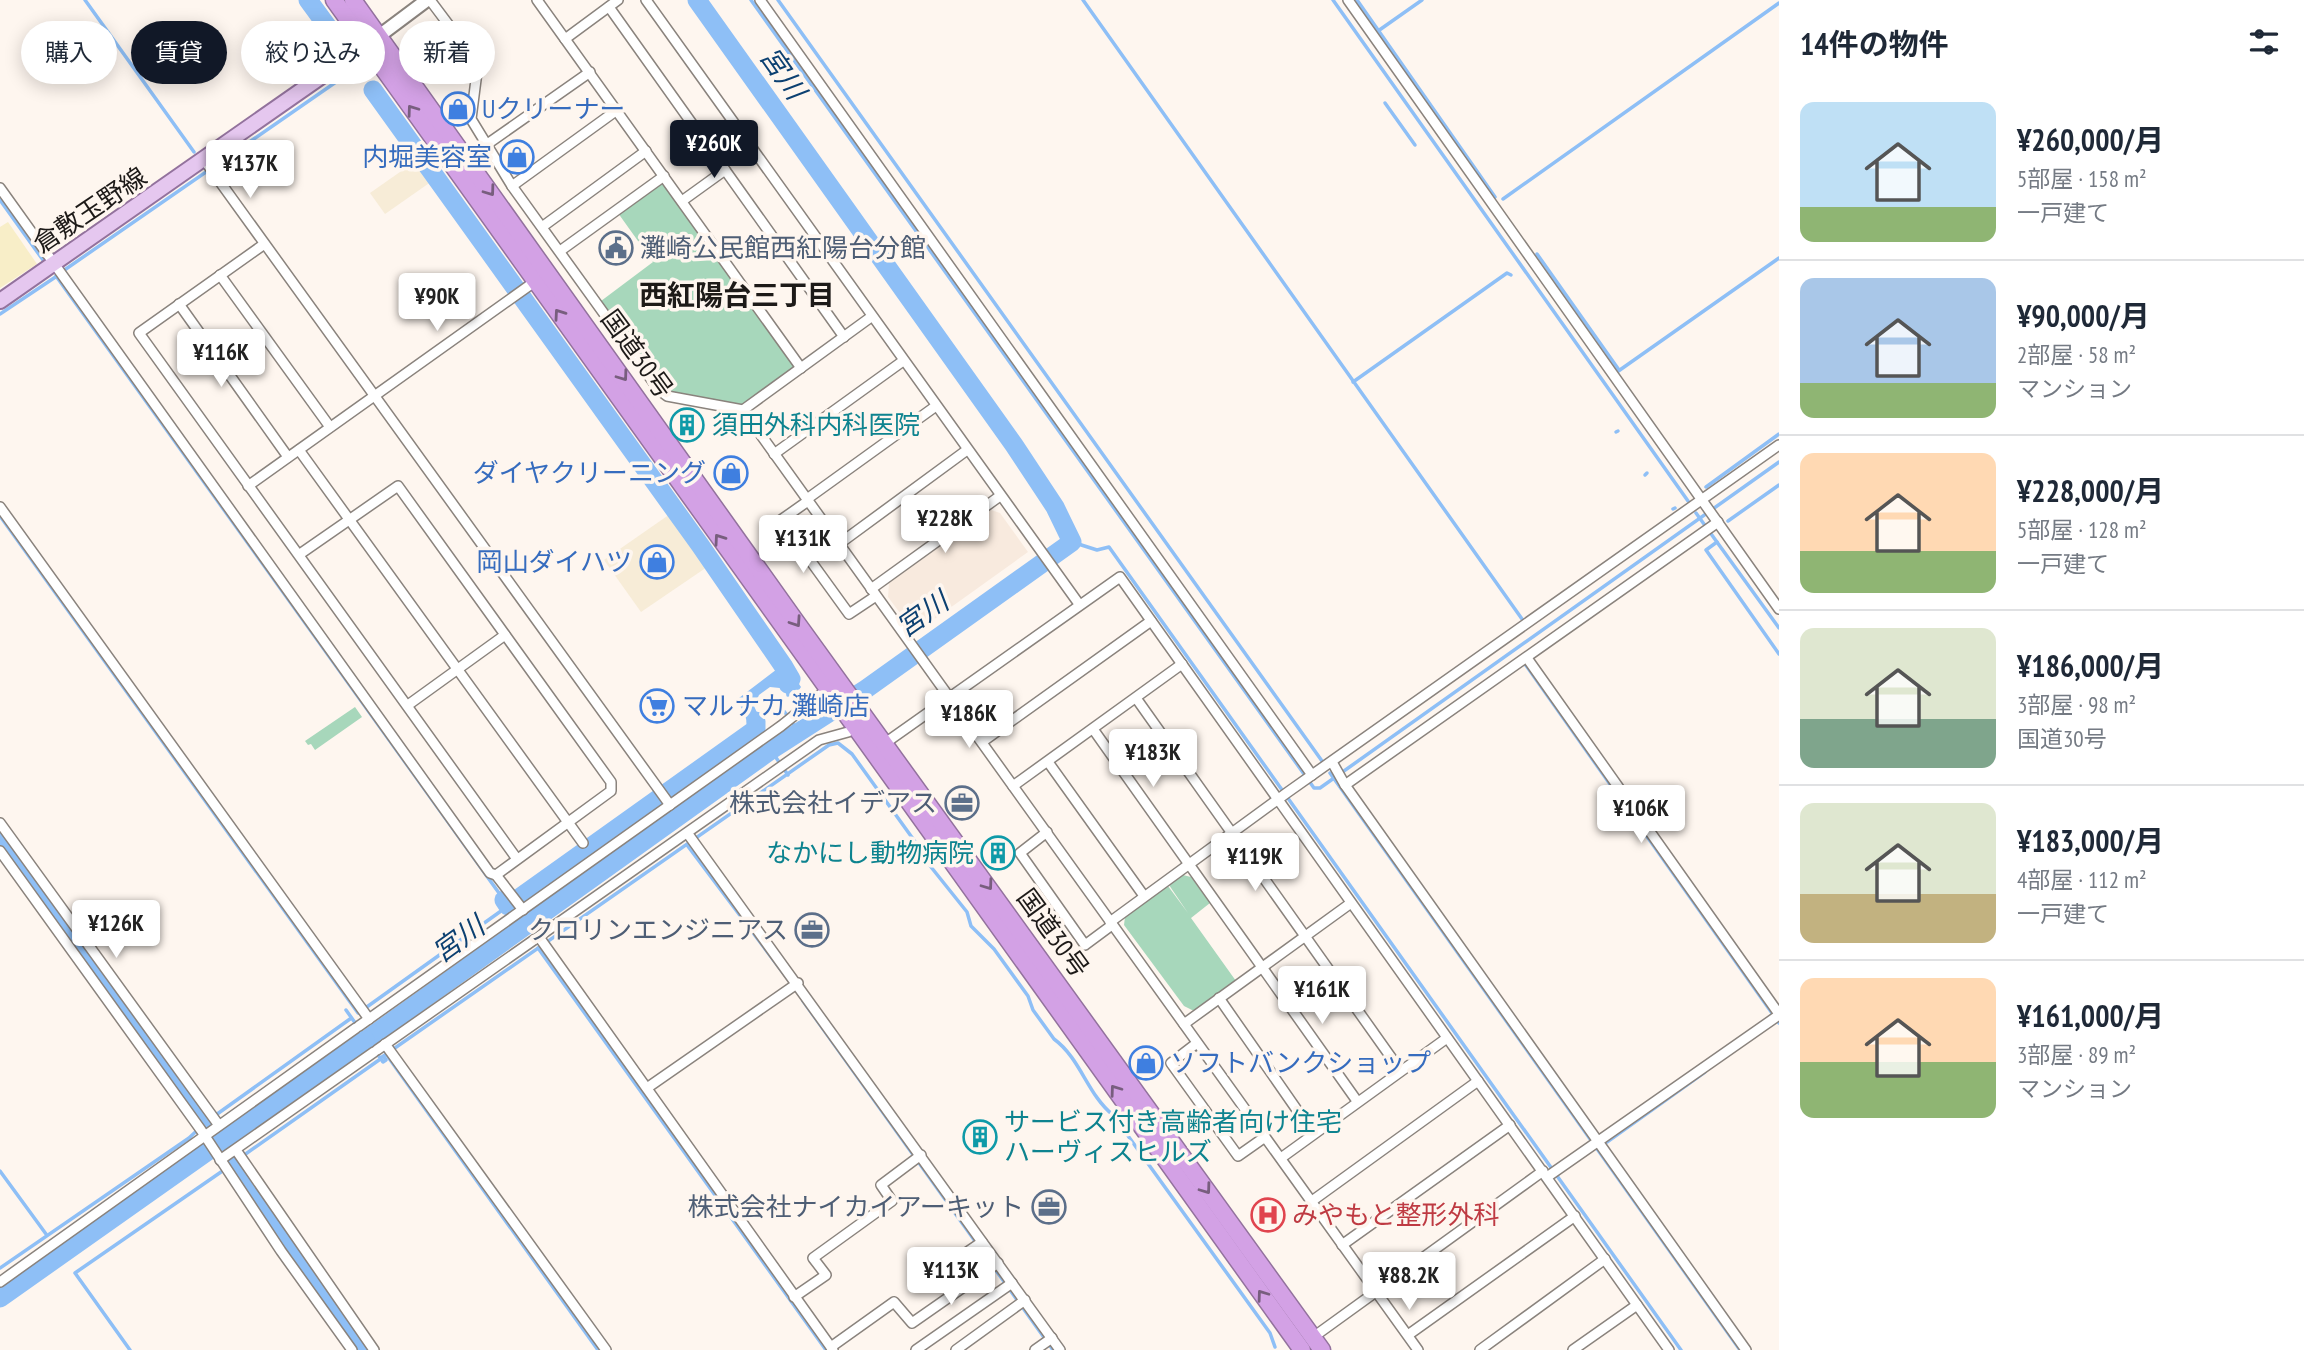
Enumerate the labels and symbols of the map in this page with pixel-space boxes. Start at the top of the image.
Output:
water label: 宮川 [752,39,816,109]
shop icon: Uクリーナー [439,90,477,128]
place label: Uクリーナー [482,92,626,125]
one-way arrow [408,105,420,117]
pin: ¥260K [665,120,763,180]
shop icon: 内堀美容室 [498,138,536,176]
pin: ¥137K [201,140,299,200]
place label: 内堀美容室 [362,140,492,173]
street label: 倉敷玉野線 [27,160,153,260]
one-way arrow [482,183,494,196]
public building icon: 灘崎公民館西紅陽台分館 [597,229,635,267]
place label: 灘崎公民館西紅陽台分館 [640,231,926,264]
pin: ¥90K [396,274,478,333]
district label: 西紅陽台三丁目 [639,276,835,313]
street label: 国道30号 [594,303,681,404]
one-way arrow [555,309,567,322]
pin: ¥116K [172,330,270,389]
one-way arrow [614,368,627,381]
building icon: 須田外科内科医院 [668,406,706,444]
place label: 須田外科内科医院 [712,408,920,441]
shop icon: ダイヤクリーニング [712,454,750,492]
place label: ダイヤクリーニング [473,456,706,489]
pin: ¥228K [896,496,994,555]
pin: ¥131K [754,516,852,575]
one-way arrow [715,534,727,547]
shop icon: 岡山ダイハツ [638,543,676,581]
place label: 岡山ダイハツ [477,545,632,578]
water label: 宮川 [888,581,958,645]
one-way arrow [788,614,801,627]
supermarket icon: マルナカ 灘崎店 [638,687,676,725]
place label: マルナカ 灘崎店 [682,689,870,722]
pin: ¥186K [920,690,1018,750]
pin: ¥183K [1104,730,1202,789]
office icon: 株式会社イデアス [943,784,981,822]
place label: 株式会社イデアス [729,786,937,819]
pin: ¥106K [1592,786,1690,845]
building icon: なかにし動物病院 [979,834,1017,872]
pin: ¥119K [1206,834,1304,893]
place label: なかにし動物病院 [766,836,974,869]
one-way arrow [980,877,992,890]
street label: 国道30号 [1010,882,1097,983]
pin: ¥126K [67,900,165,960]
water label: 宮川 [424,905,494,970]
office icon: クロリンエンジニアス [793,911,831,949]
place label: クロリンエンジニアス [528,913,788,946]
pin: ¥161K [1273,967,1371,1026]
shop icon: ソフトバンクショップ [1127,1044,1165,1082]
place label: ソフトバンクショップ [1170,1046,1431,1079]
one-way arrow [1111,1085,1123,1098]
place label: サービス付き高齢者向け住宅 ハーヴィスヒルズ [1004,1105,1342,1168]
building icon: サービス付き高齢者向け住宅 ハーヴィスヒルズ [961,1118,999,1156]
one-way arrow [1198,1181,1211,1194]
office icon: 株式会社ナイカイアーキット [1030,1188,1068,1226]
place label: 株式会社ナイカイアーキット [688,1190,1024,1223]
hospital icon: みやもと整形外科 [1249,1196,1287,1234]
place label: みやもと整形外科 [1292,1198,1499,1231]
pin: ¥113K [902,1248,1000,1307]
pin: ¥88.2K [1352,1252,1466,1312]
one-way arrow [1258,1290,1270,1303]

